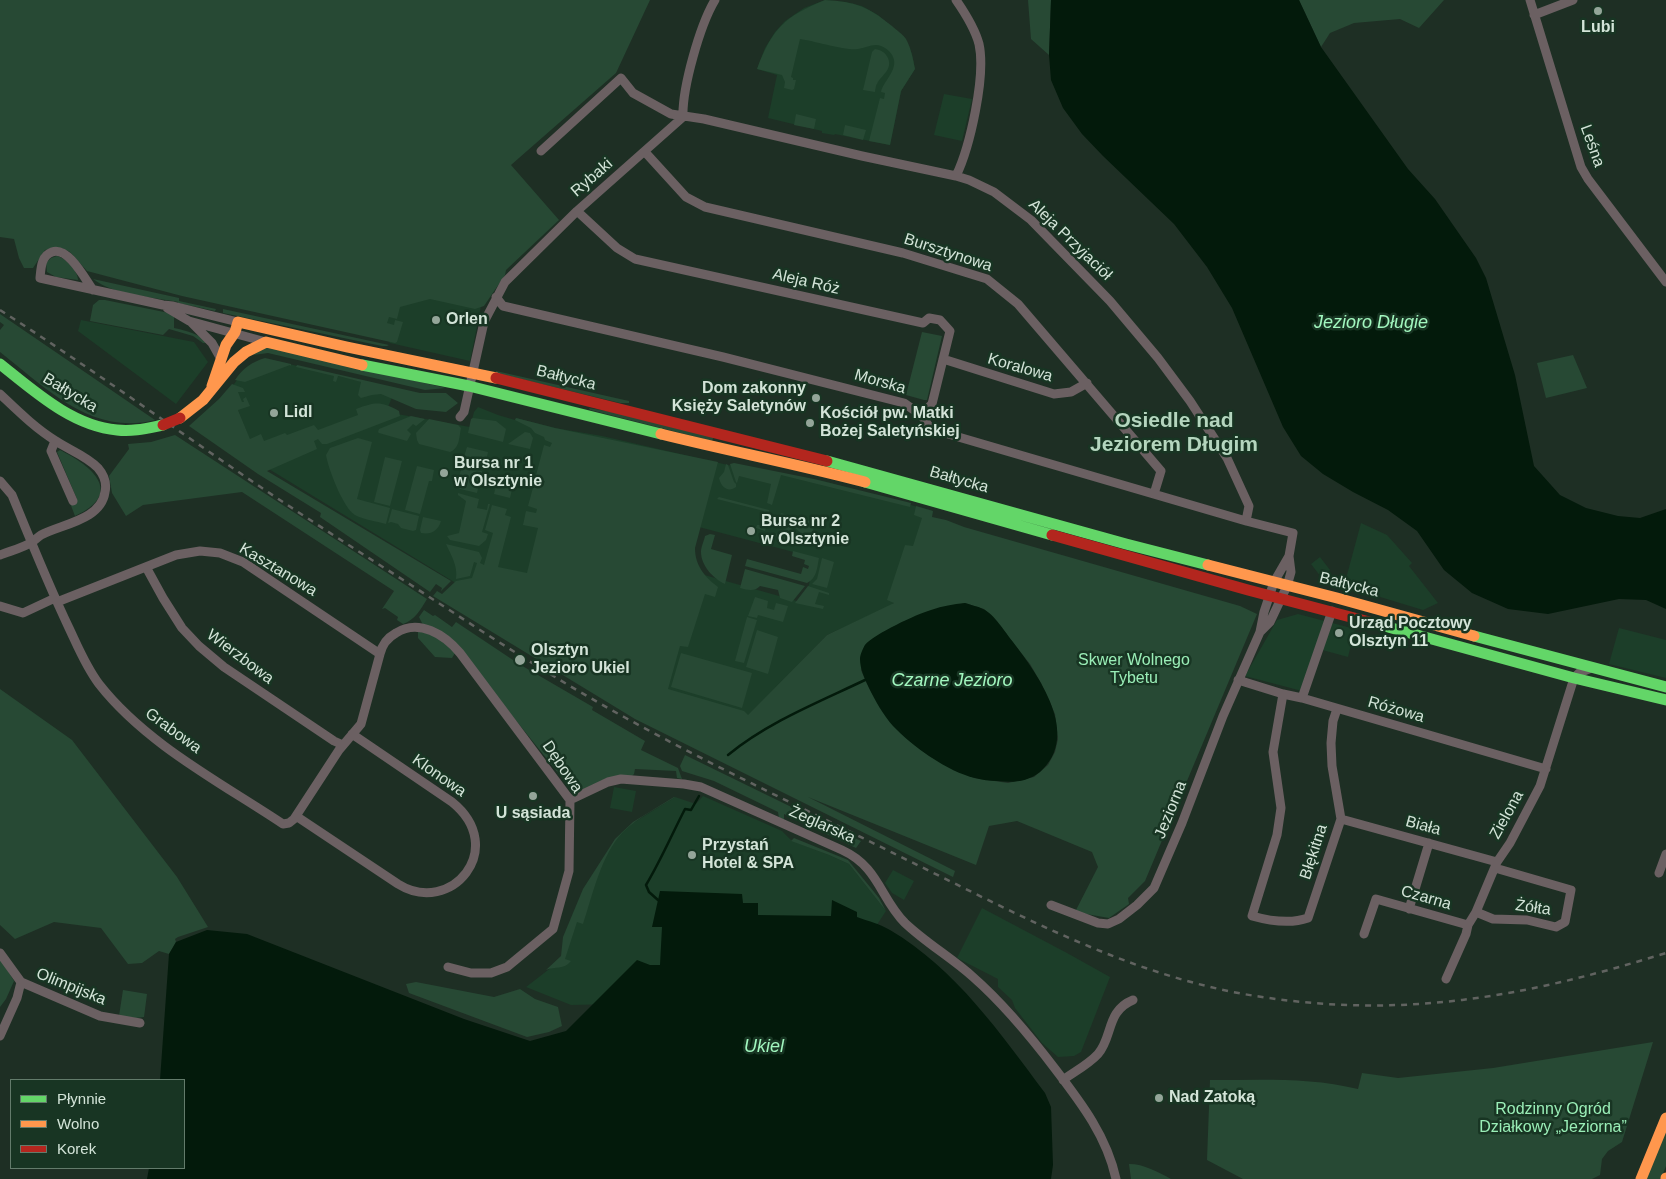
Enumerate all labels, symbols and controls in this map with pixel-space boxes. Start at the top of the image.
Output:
marker: Lubi [1592,5,1604,17]
place label: Lubi [1581,18,1615,38]
street label: Leśna [1576,122,1608,170]
street label: Rybaki [567,155,617,201]
street label: Aleja Przyjaciół [1024,195,1116,285]
street label: Bursztynowa [901,230,995,276]
street label: Aleja Róż [770,265,842,299]
place label: Orlen [446,310,488,330]
water label: Jezioro Długie [1314,312,1428,334]
marker: Orlen [430,314,442,326]
street label: Koralowa [985,350,1055,386]
street label: Bałtycka [534,361,598,395]
street label: Morska [852,366,908,398]
street label: Bałtycka [39,369,101,417]
place label: Dom zakonny Księży Saletynów [672,379,806,417]
marker: Dom zakonny Księży Saletynów [810,392,822,404]
place label: Lidl [284,403,312,423]
place label: Kościół pw. Matki Bożej Saletyńskiej [820,404,960,442]
marker: Lidl [268,407,280,419]
district label: Osiedle nad Jeziorem Długim [1090,408,1258,458]
marker: Kościół pw. Matki Bożej Saletyńskiej [804,417,816,429]
place label: Bursa nr 1 w Olsztynie [454,454,542,492]
street label: Bałtycka [927,462,991,498]
marker: Bursa nr 1 w Olsztynie [438,467,450,479]
place label: Bursa nr 2 w Olsztynie [761,512,849,550]
marker: Bursa nr 2 w Olsztynie [745,525,757,537]
street label: Kasztanowa [236,539,320,601]
street label: Bałtycka [1317,568,1381,602]
place label: Urząd Pocztowy Olsztyn 11 [1349,614,1472,652]
street label: Wierzbowa [203,626,277,688]
marker: Urząd Pocztowy Olsztyn 11 [1333,627,1345,639]
place label: Olsztyn Jezioro Ukiel [531,641,630,679]
park label: Skwer Wolnego Tybetu [1078,651,1190,689]
marker: Olsztyn Jezioro Ukiel [513,653,527,667]
water label: Czarne Jezioro [891,670,1013,692]
street label: Różowa [1366,693,1426,727]
street label: Grabowa [141,704,205,758]
street label: Dębowa [538,737,586,797]
street label: Klonowa [408,751,470,801]
street label: Jeziorna [1151,778,1191,842]
street label: Zielona [1486,787,1528,843]
marker: U sąsiada [527,790,539,802]
street label: Żeglarska [786,802,858,848]
place label: U sąsiada [496,804,570,824]
street label: Biała [1403,812,1443,840]
street label: Błękitna [1296,822,1332,882]
place label: Przystań Hotel & SPA [702,836,794,874]
marker: Przystań Hotel & SPA [686,849,698,861]
street label: Czarna [1399,882,1453,914]
street label: Żółta [1514,896,1552,920]
street label: Olimpijska [33,964,109,1010]
water label: Ukiel [744,1036,784,1058]
legend [10,1079,185,1169]
place label: Nad Zatoką [1169,1088,1255,1108]
text: Płynnie [57,1090,106,1107]
marker: Nad Zatoką [1153,1092,1165,1104]
park label: Rodzinny Ogród Działkowy „Jeziorna” [1479,1100,1627,1138]
text: Wolno [57,1115,99,1132]
text: Korek [57,1140,96,1157]

